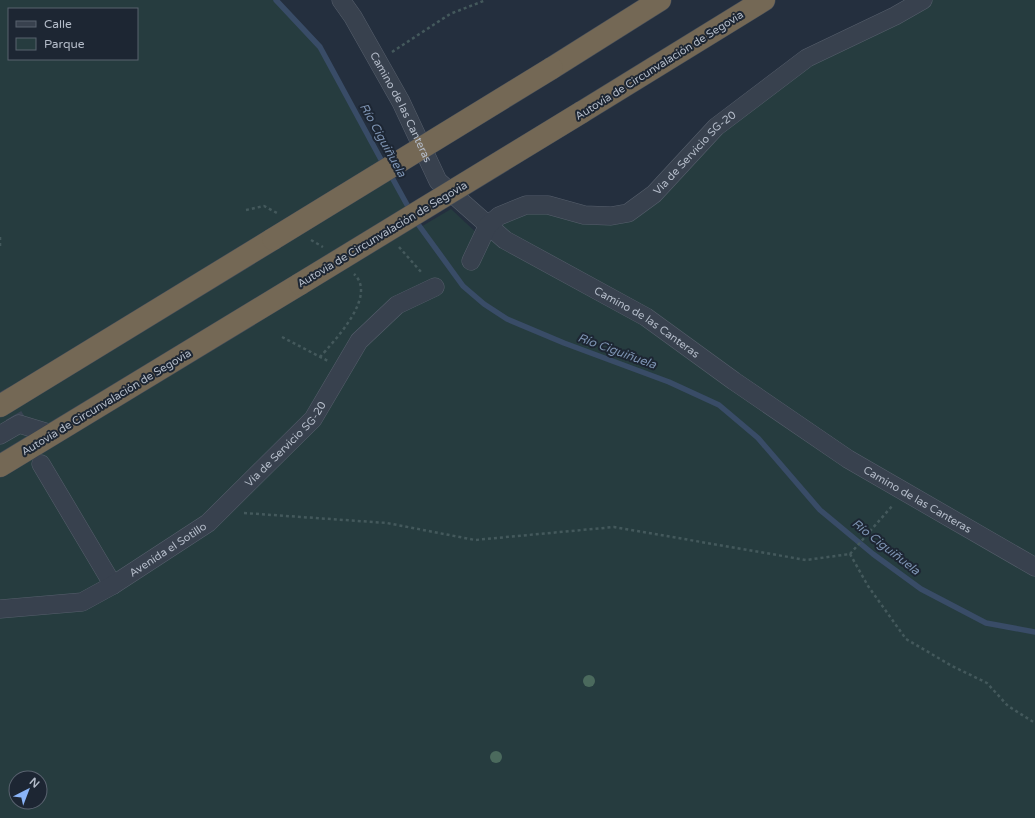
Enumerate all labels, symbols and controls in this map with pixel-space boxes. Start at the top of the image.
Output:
legend [8,8,138,60]
street label: Autovía de Circunvalación de Segovia [573,8,746,123]
text: Calle [44,17,72,31]
text: Parque [44,37,85,51]
street label: Camino de las Canteras [367,50,434,165]
water label: Río Ciguiñuela [357,101,409,180]
street label: Vía de Servicio SG-20 [651,108,739,198]
street label: Autovía de Circunvalación de Segovia [295,178,470,290]
street label: Camino de las Canteras [592,284,702,361]
water label: Río Ciguiñuela [576,330,658,372]
street label: Autovía de Circunvalación de Segovia [19,346,194,458]
street label: Vía de Servicio SG-20 [242,399,329,490]
street label: Camino de las Canteras [861,463,974,536]
water label: Río Ciguiñuela [849,516,923,578]
street label: Avenida el Sotillo [127,520,209,580]
north arrow [8,770,48,810]
text: N [27,775,42,791]

